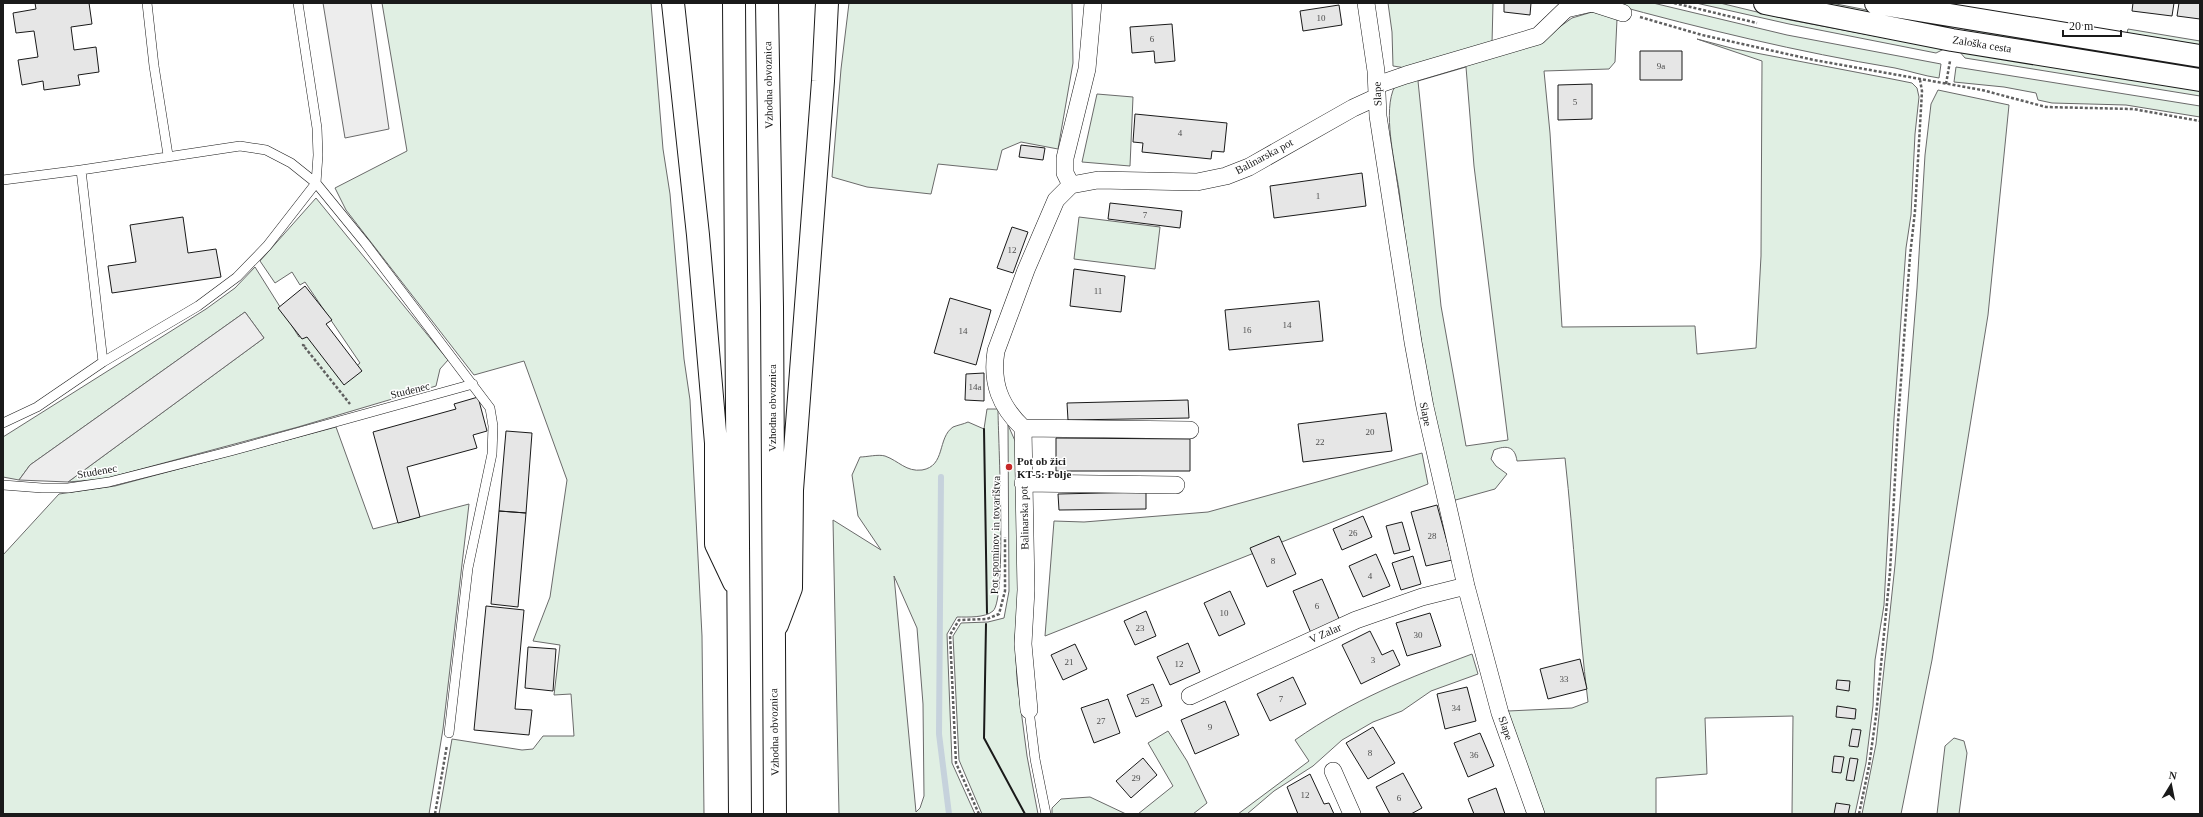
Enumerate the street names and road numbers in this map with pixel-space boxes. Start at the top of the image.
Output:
street label: Zaloška cesta [1952,33,2012,55]
street label: Vzhodna obvoznica [761,41,775,129]
street label: Slape [1371,81,1383,106]
street label: Balinarska pot [1233,136,1295,176]
street label: Vzhodna obvoznica [766,364,778,452]
street label: Studenec [389,379,431,401]
street label: Slape [1418,401,1434,427]
street label: Studenec [76,462,118,480]
street label: Pot spominov in tovarištva [988,476,1002,594]
street label: Balinarska pot [1017,486,1031,550]
street label: V Zalar [1307,621,1343,645]
street label: Vzhodna obvoznica [767,688,781,776]
street label: Slape [1496,714,1516,742]

